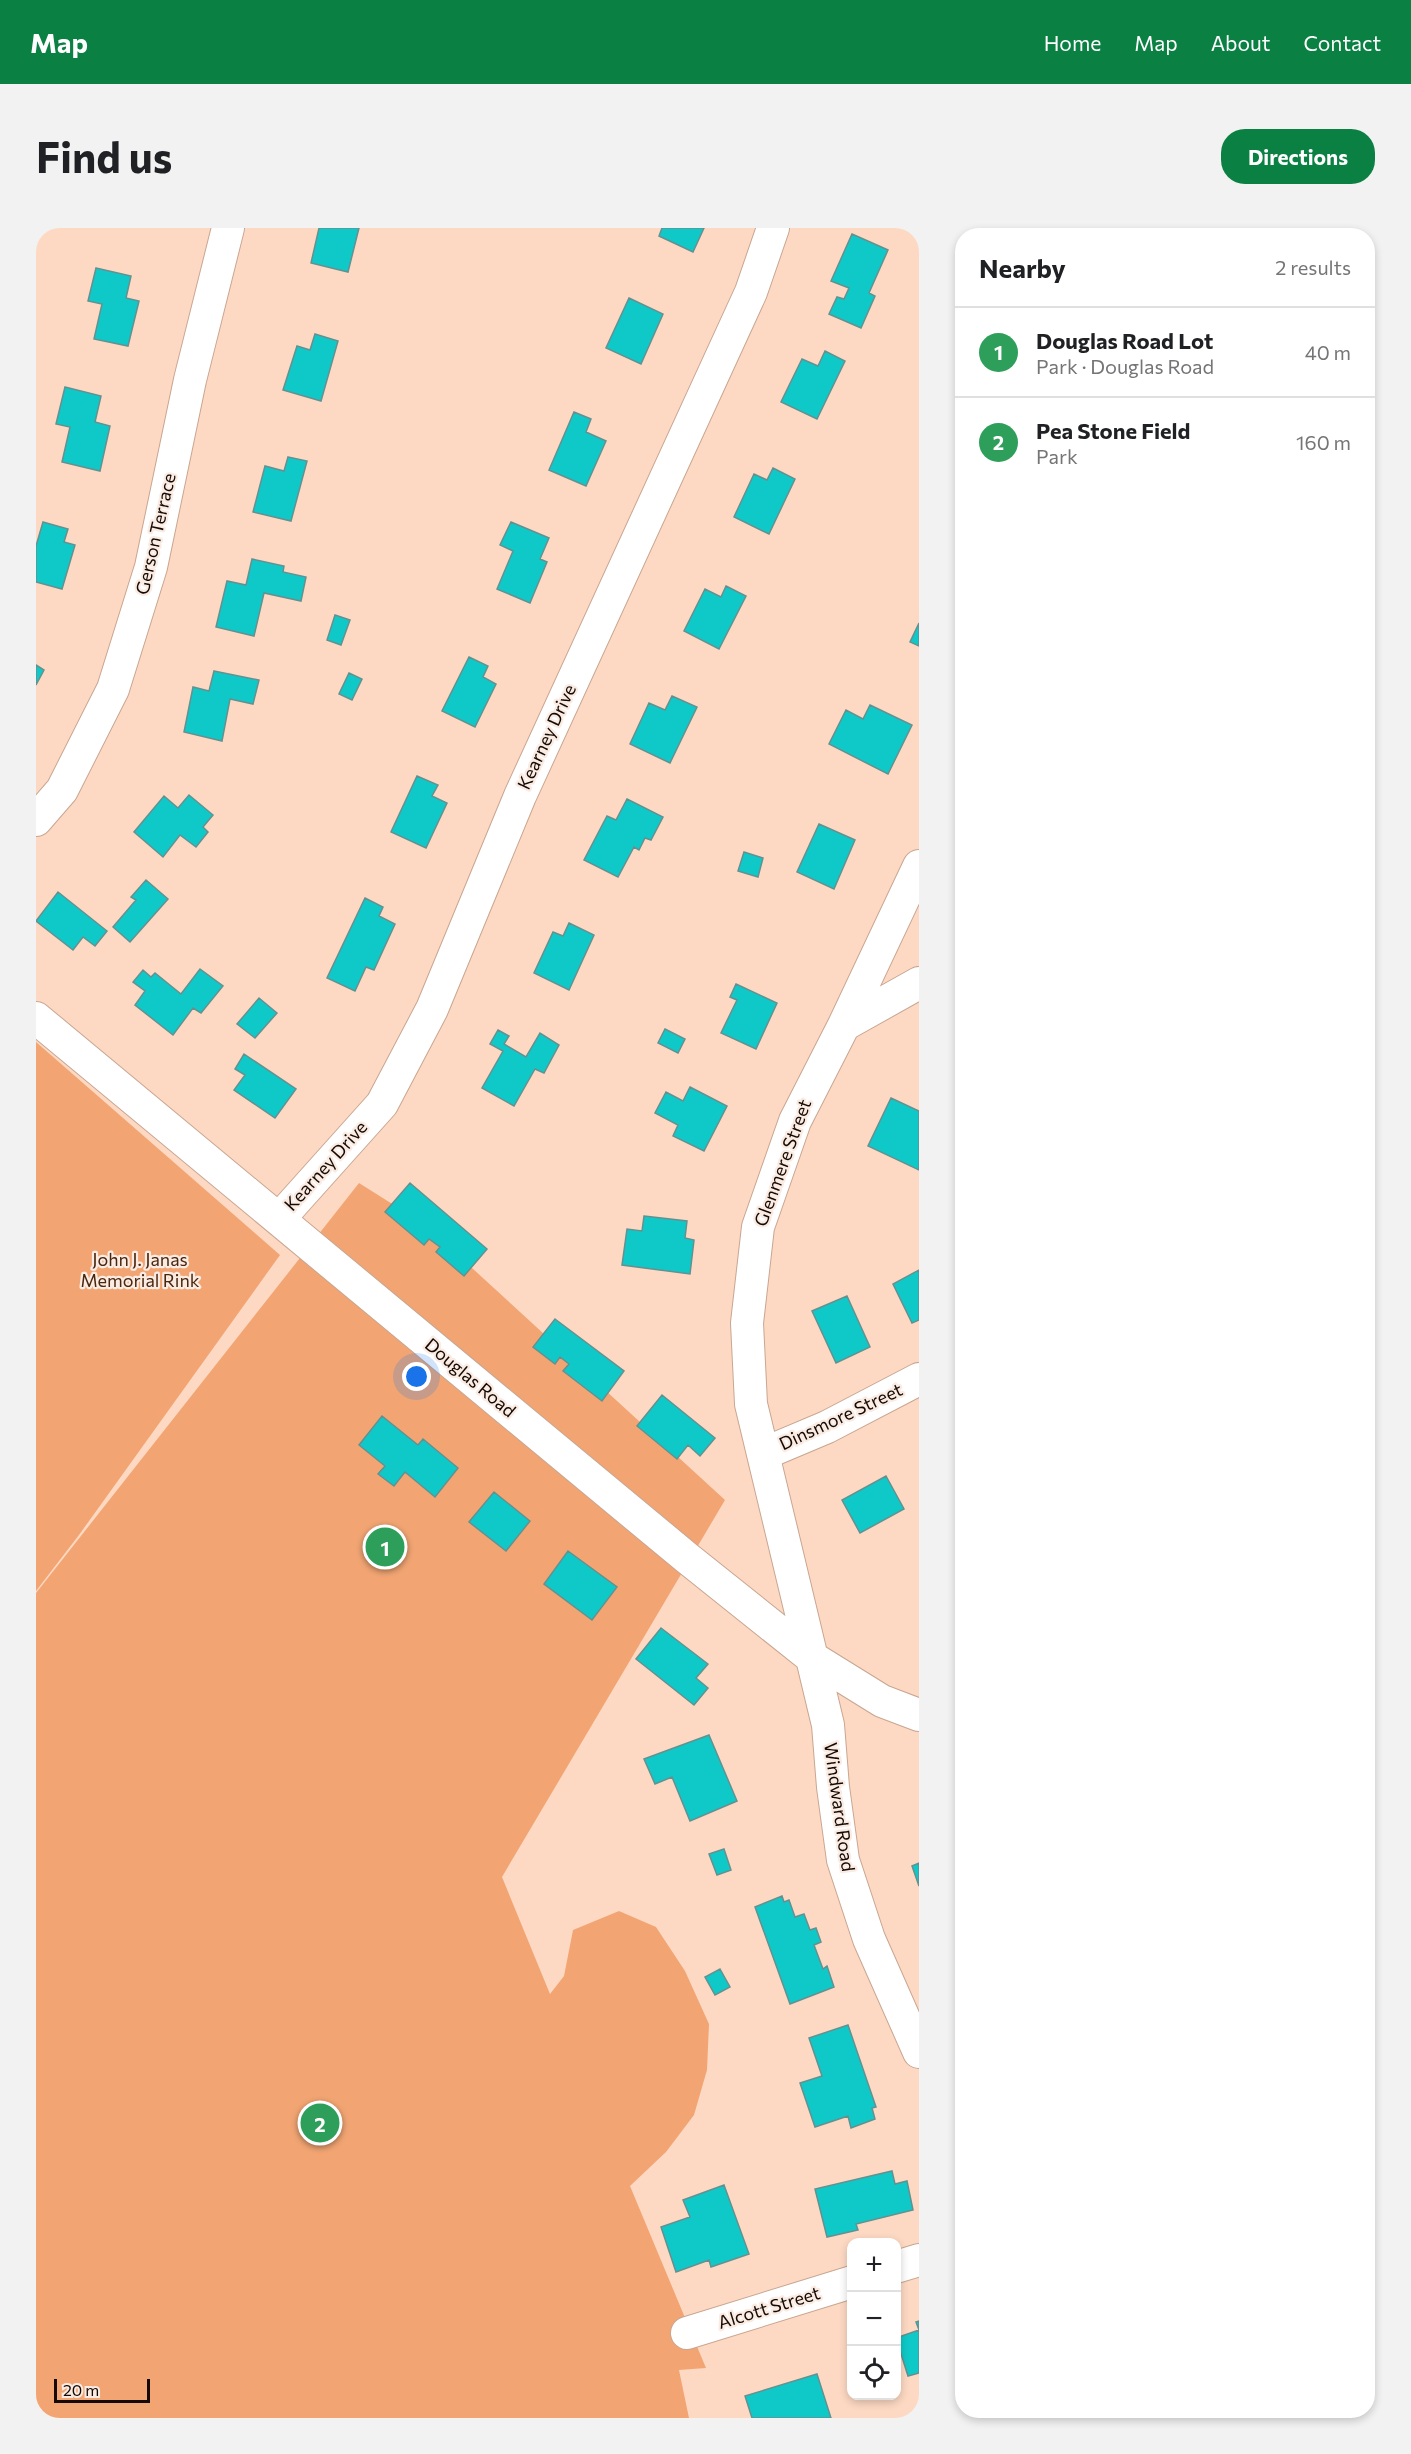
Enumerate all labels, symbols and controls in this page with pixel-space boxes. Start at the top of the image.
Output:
text: Map [30,25,88,59]
text: Home [1044,30,1101,55]
text: Map [1134,30,1178,55]
text: About [1211,30,1270,55]
text: Contact [1303,30,1381,55]
button: Directions [1221,129,1375,184]
text: Find us [36,130,172,182]
text: Nearby [979,252,1066,283]
text: 2 results [1275,255,1351,279]
text: Douglas Road Lot [1036,327,1213,354]
text: 1 [994,340,1003,364]
text: 40 m [1305,340,1351,364]
text: Park · Douglas Road [1036,354,1214,378]
text: Pea Stone Field [1036,417,1190,444]
text: 2 [993,430,1004,454]
text: 160 m [1296,430,1351,454]
text: Park [1036,444,1078,468]
street label: Gerson Terrace [130,471,180,597]
street label: Kearney Drive [512,681,580,793]
street label: Glenmere Street [749,1096,815,1229]
street label: Kearney Drive [279,1116,371,1215]
park label: John J. Janas Memorial Rink [80,1248,200,1291]
street label: Douglas Road [421,1333,520,1421]
your location [402,1362,431,1391]
street label: Dinsmore Street [775,1378,906,1454]
pin: 1 [366,1524,404,1570]
street label: Windward Road [820,1741,860,1873]
pin: 2 [300,2100,340,2146]
map controls [847,2238,901,2400]
button: + [847,2238,901,2292]
street label: Alcott Street [715,2281,822,2333]
button: − [847,2292,901,2346]
button: locate [847,2346,901,2400]
scale bar [54,2376,150,2404]
text: 20 m [63,2380,99,2399]

